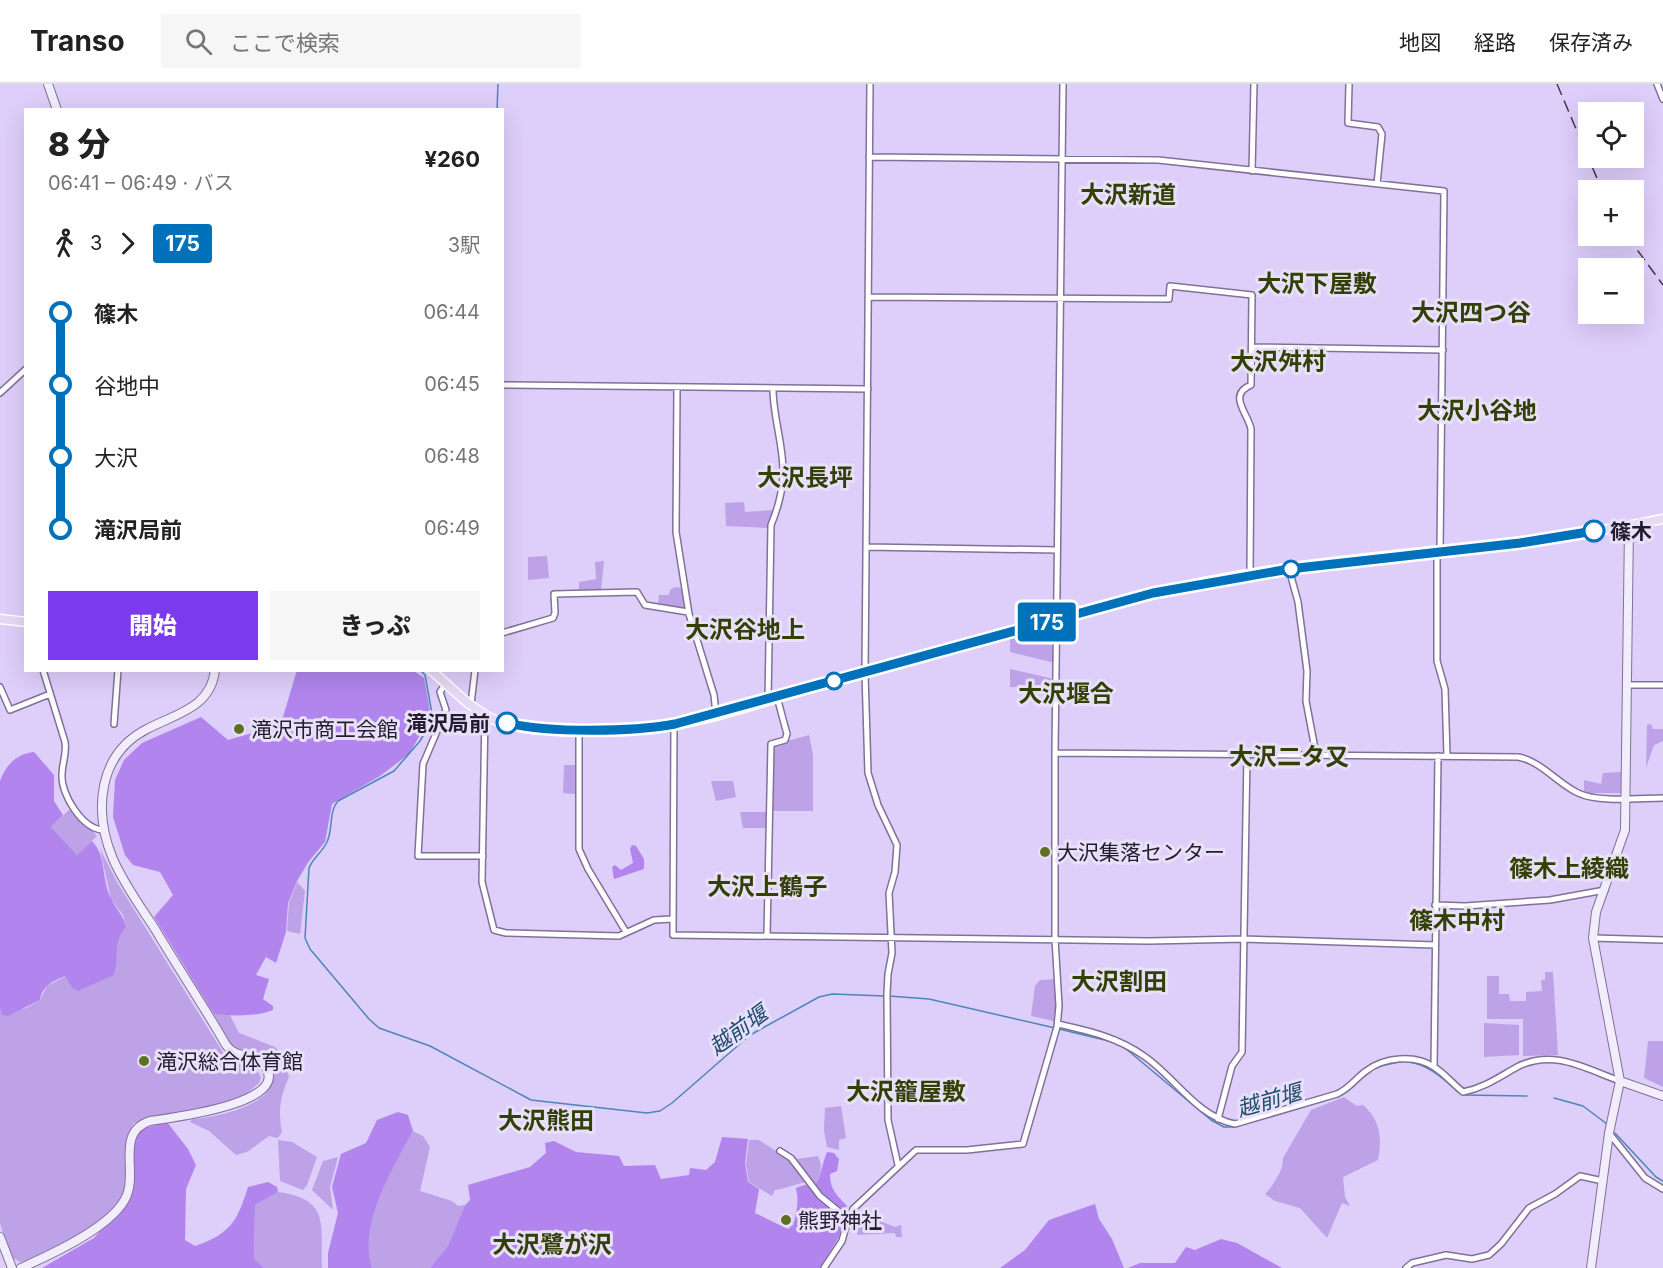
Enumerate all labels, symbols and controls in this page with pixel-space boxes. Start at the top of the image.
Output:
search box [161,14,581,68]
text: Transo [30,24,125,58]
icon: search [182,25,215,58]
text: ここで検索 [230,30,340,56]
text: 地図 [1399,30,1441,55]
text: 経路 [1474,30,1516,55]
text: 保存済み [1549,30,1633,55]
map controls [1578,102,1644,324]
button: locate [1578,102,1644,168]
text: 8 分 [48,124,110,164]
text: ¥260 [424,146,480,172]
text: 06:41 – 06:49 · バス [48,171,234,195]
district label: 大沢新道 [1080,180,1176,209]
button: + [1578,180,1644,246]
icon: walk [48,227,81,260]
icon: forward [111,227,144,260]
text: 3 [90,231,102,255]
text: 175 [165,231,200,256]
text: 3駅 [448,233,480,257]
button: − [1578,258,1644,324]
district label: 大沢下屋敷 [1257,269,1377,298]
district label: 大沢四つ谷 [1411,298,1531,327]
text: 06:44 [423,300,480,324]
text: 篠木 [94,301,138,327]
district label: 大沢舛村 [1230,347,1326,376]
text: 06:45 [424,372,480,396]
text: 谷地中 [94,373,160,399]
district label: 大沢小谷地 [1417,396,1537,425]
text: 06:48 [424,444,480,468]
text: 大沢 [94,445,138,471]
district label: 大沢長坪 [757,463,853,492]
text: 06:49 [424,516,480,540]
text: 滝沢局前 [94,517,182,543]
place label: 篠木 [1610,519,1652,544]
marker: 篠木 [1583,520,1605,542]
unlabelled marker [1282,560,1300,578]
button: 開始 [48,591,258,660]
button: きっぷ [270,591,480,660]
line badge: 175 [1012,602,1082,642]
text: 175 [1030,610,1064,635]
district label: 大沢谷地上 [685,615,805,644]
unlabelled marker [825,672,843,690]
district label: 大沢堰合 [1018,679,1114,708]
place label: 滝沢局前 [406,711,490,736]
marker: 滝沢局前 [496,712,518,734]
place label: 滝沢市商工会館 [251,717,398,742]
marker: 滝沢市商工会館 [232,722,246,736]
district label: 大沢二タ又 [1229,742,1349,771]
place label: 大沢集落センター [1057,840,1225,865]
marker: 大沢集落センター [1038,845,1052,859]
district label: 篠木上綾織 [1509,854,1629,883]
district label: 大沢上鶴子 [707,872,827,901]
district label: 篠木中村 [1409,906,1505,935]
district label: 大沢割田 [1071,967,1167,996]
water label: 越前堰 [704,998,776,1060]
place label: 滝沢総合体育館 [156,1049,303,1074]
marker: 滝沢総合体育館 [137,1054,151,1068]
district label: 大沢籠屋敷 [846,1077,966,1106]
water label: 越前堰 [1234,1077,1308,1122]
district label: 大沢熊田 [498,1106,594,1135]
place label: 熊野神社 [798,1208,882,1233]
marker: 熊野神社 [779,1213,793,1227]
district label: 大沢鷺が沢 [492,1230,612,1259]

